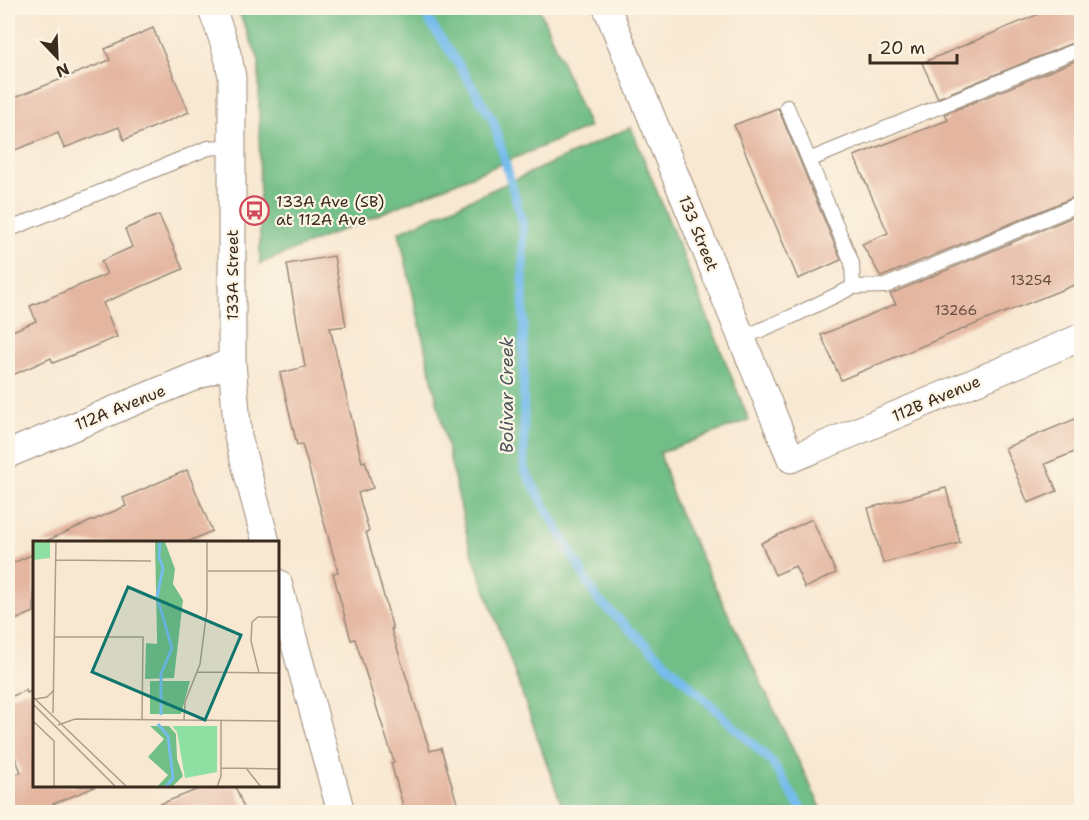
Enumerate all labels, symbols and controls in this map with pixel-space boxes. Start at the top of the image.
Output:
north arrow [27,27,87,87]
scale bar [870,27,957,65]
text: 20 m [879,36,925,60]
text: N [53,58,73,82]
place label: 133A Ave (SB) at 112A Ave [276,191,384,230]
street label: 133 Street [674,192,723,274]
bus stop icon: 133A Ave (SB) at 112A Ave [239,194,271,226]
street label: 133A Street [222,229,243,321]
house number: 13254 [1010,271,1052,289]
house number: 13266 [935,301,977,319]
water label: Bolivar Creek [495,336,519,453]
street label: 112B Avenue [889,370,984,427]
street label: 112A Avenue [72,380,169,435]
inset map [33,541,279,787]

